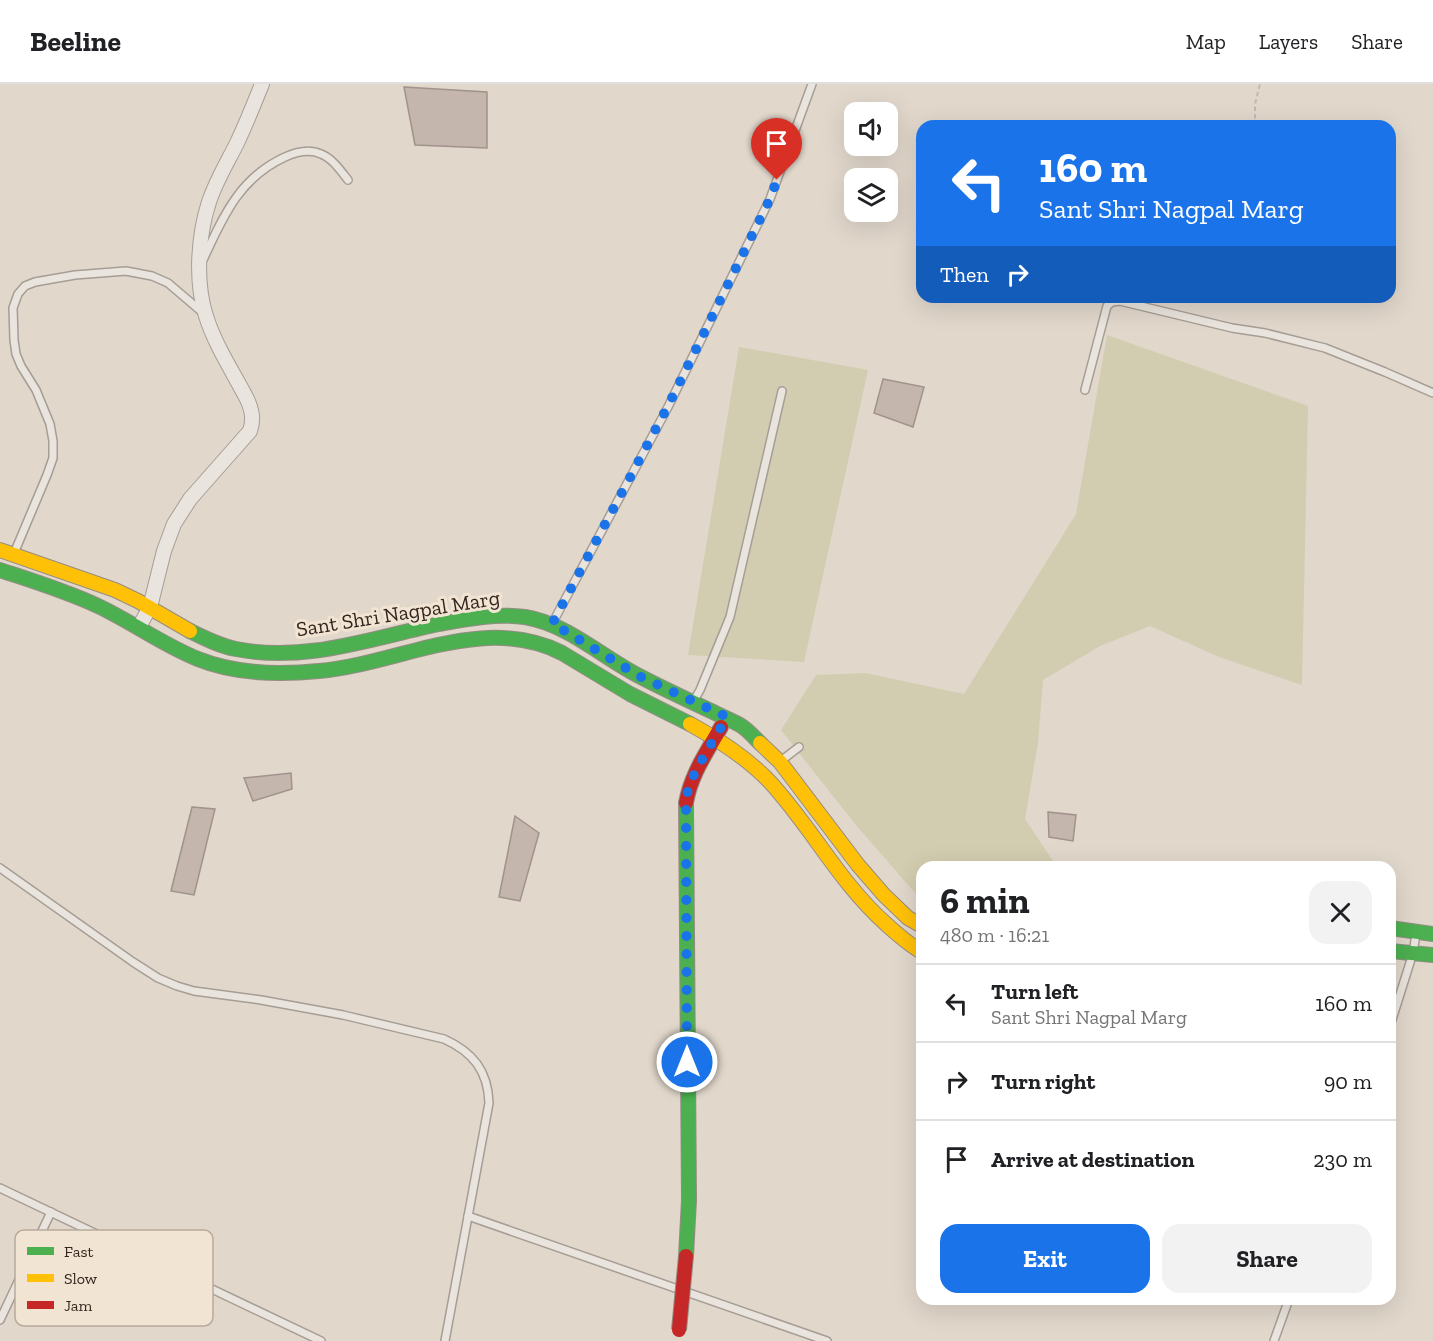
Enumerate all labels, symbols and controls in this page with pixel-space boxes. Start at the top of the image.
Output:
text: Beeline [30,25,121,58]
text: Map [1186,29,1226,54]
text: Layers [1259,29,1318,54]
text: Share [1351,29,1403,54]
map controls [844,102,898,222]
button: sound [844,102,898,156]
pin [751,118,802,180]
icon: arrive [760,127,793,160]
text: 160 m [1039,142,1147,193]
icon: left [940,144,1018,222]
button: layers [844,168,898,222]
text: Sant Shri Nagpal Marg [1039,193,1304,225]
icon: right [1001,258,1034,291]
text: Then [940,261,989,288]
street label: Sant Shri Nagpal Marg [294,584,502,641]
text: 6 min [940,879,1030,922]
button: close [1309,881,1372,944]
text: 480 m · 16:21 [940,923,1049,947]
text: Turn left [991,978,1078,1005]
icon: left [940,987,973,1020]
text: 160 m [1315,990,1372,1017]
text: Sant Shri Nagpal Marg [991,1005,1187,1029]
position arrow [655,1030,719,1094]
icon: right [940,1065,973,1098]
text: Turn right [991,1068,1095,1095]
text: 90 m [1324,1068,1372,1095]
icon: arrive [940,1143,973,1176]
text: Arrive at destination [991,1146,1194,1173]
text: 230 m [1313,1146,1372,1173]
button: Exit [940,1224,1150,1293]
button: Share [1162,1224,1372,1293]
legend [15,1230,213,1326]
text: Fast [64,1242,93,1261]
text: Slow [64,1269,98,1288]
text: Jam [64,1296,93,1315]

